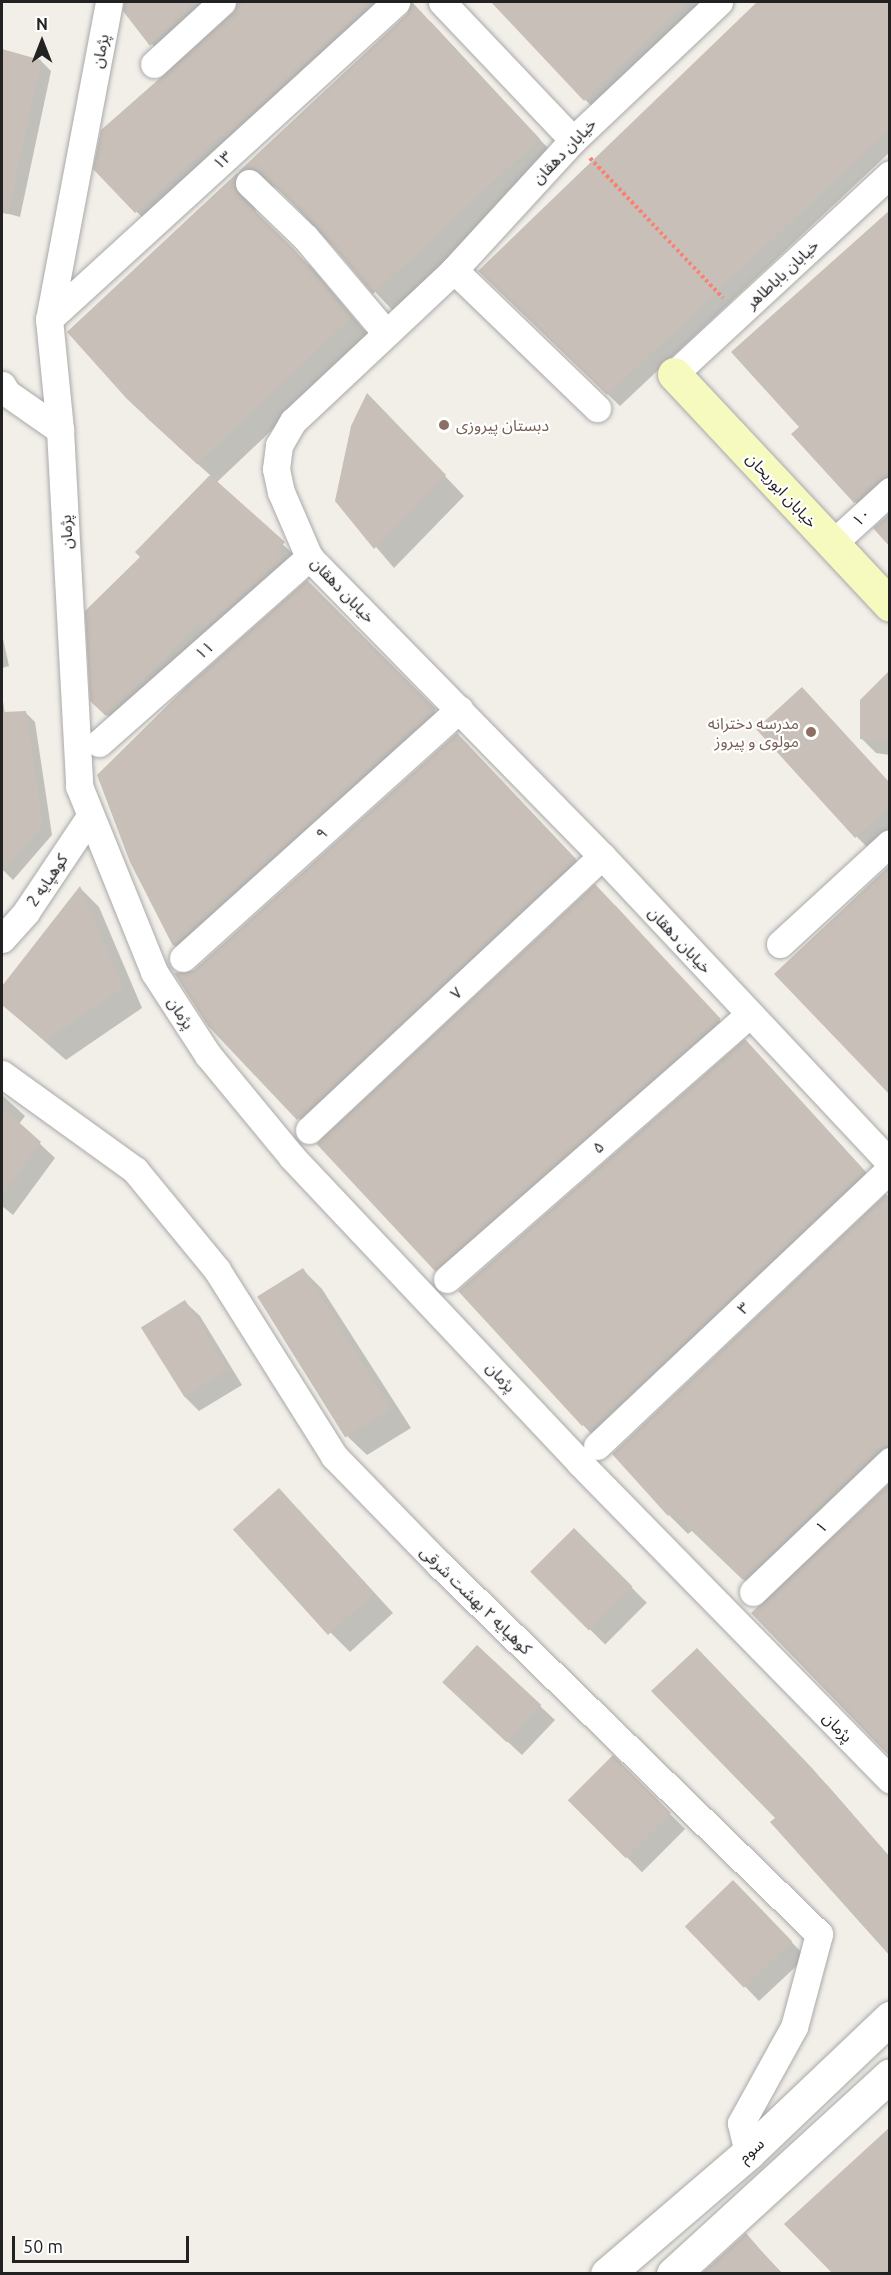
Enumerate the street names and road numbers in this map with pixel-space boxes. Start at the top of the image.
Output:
street label: پژمان [87,32,113,70]
street label: خیابان دهقان [528,114,600,188]
street label: ۱۳ [209,147,235,173]
street label: خیابان باباطاهر [742,235,822,313]
street label: خیابان ابوریحان [742,449,822,531]
street label: ۱۰ [848,504,874,530]
street label: پژمان [56,514,76,550]
street label: خیابان دهقان [307,553,379,627]
street label: ۱۱ [191,637,217,663]
street label: ۹ [311,823,331,843]
street label: کوهپایه 2 [22,850,72,910]
street label: خیابان دهقان [644,903,716,977]
street label: ۷ [446,983,466,1003]
street label: پژمان [164,993,198,1033]
street label: ۵ [588,1137,608,1157]
street label: ۳ [733,1298,753,1318]
street label: پژمان [482,1358,520,1396]
street label: ۱ [811,1517,831,1537]
street label: کوهپایه ۲ بهشت شرقی [416,1542,536,1658]
street label: پژمان [819,1708,857,1746]
street label: سوم [734,2134,768,2166]

